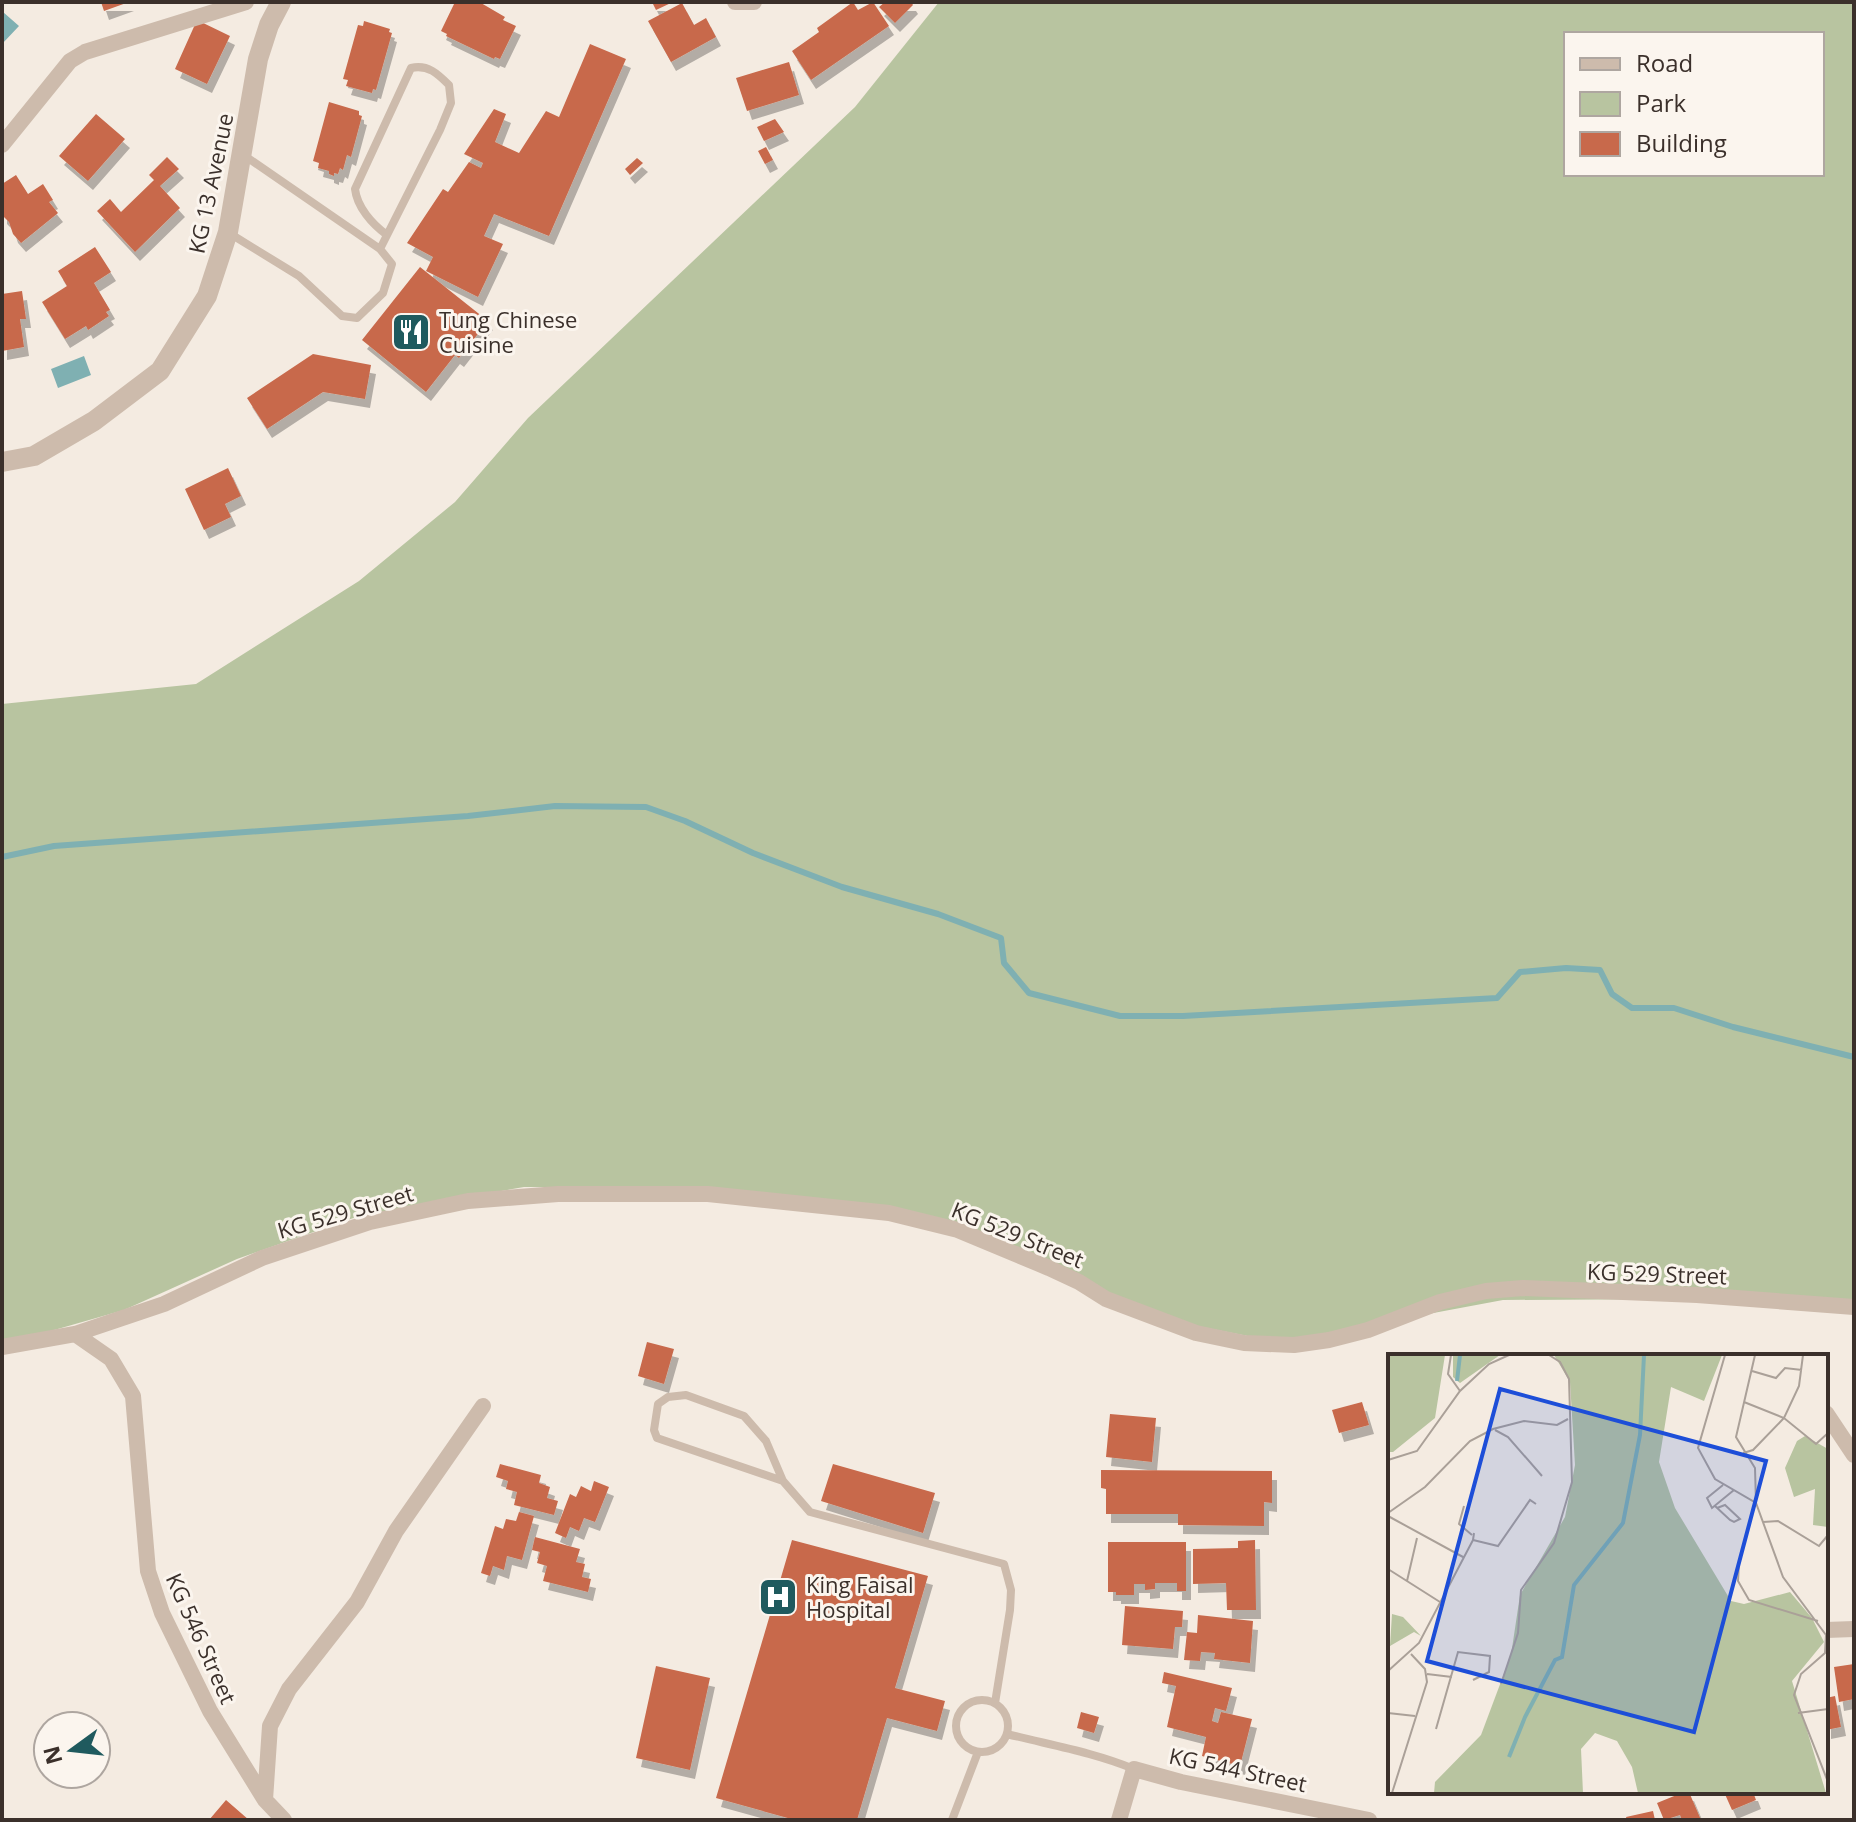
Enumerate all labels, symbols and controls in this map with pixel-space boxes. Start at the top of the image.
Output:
legend [1564,32,1824,176]
text: Road [1636,46,1693,79]
text: Park [1636,86,1687,119]
street label: KG 13 Avenue [180,110,240,256]
text: Building [1636,126,1727,159]
place label: Tung Chinese Cuisine [439,304,577,359]
restaurant icon: Tung Chinese Cuisine [390,311,432,353]
street label: KG 529 Street [274,1177,417,1245]
street label: KG 529 Street [947,1194,1089,1274]
street label: KG 529 Street [1586,1256,1728,1290]
inset map [1388,1354,1828,1794]
street label: KG 546 Street [160,1568,244,1708]
place label: King Faisal Hospital [806,1569,914,1624]
hospital icon: King Faisal Hospital [757,1576,799,1618]
north arrow [32,1710,112,1790]
street label: KG 544 Street [1166,1740,1310,1798]
text: N [35,1743,69,1768]

